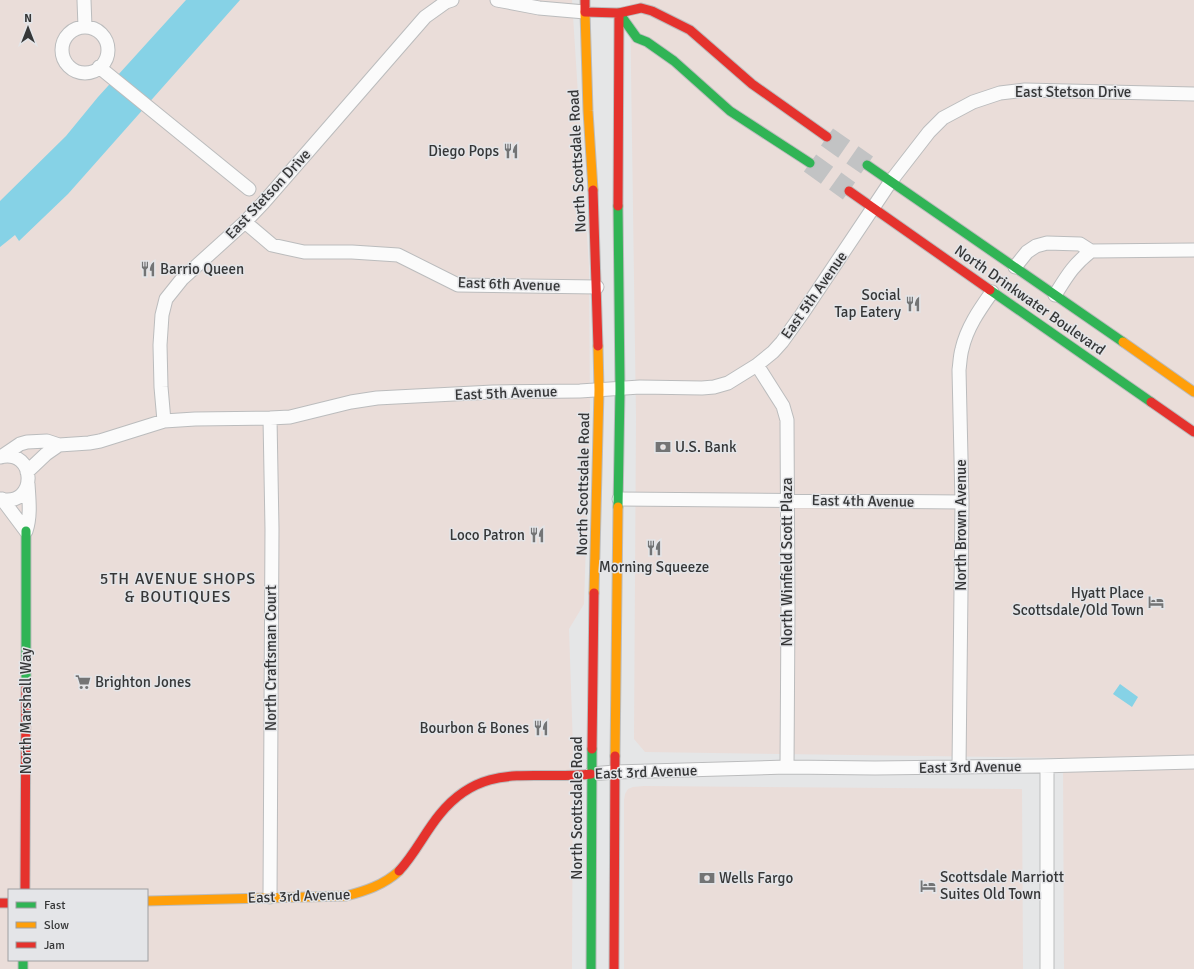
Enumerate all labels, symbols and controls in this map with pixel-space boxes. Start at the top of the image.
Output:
north arrow [8,8,48,48]
text: N [24,12,32,25]
street label: East Stetson Drive [1015,83,1131,101]
street label: North Scottsdale Road [564,89,590,233]
place label: Diego Pops [428,142,499,160]
restaurant icon: Diego Pops [502,142,520,160]
street label: East Stetson Drive [222,145,314,243]
street label: North Drinkwater Boulevard [951,241,1109,359]
street label: East 5th Avenue [777,248,851,342]
restaurant icon: Barrio Queen [139,260,157,278]
place label: Barrio Queen [160,260,244,278]
street label: East 6th Avenue [457,273,561,295]
place label: Social Tap Eatery [835,286,901,321]
restaurant icon: Social Tap Eatery [904,295,922,313]
street label: East 5th Avenue [454,382,558,404]
street label: North Scottsdale Road [573,412,593,556]
bank icon: U.S. Bank [654,438,672,456]
place label: U.S. Bank [675,438,737,456]
street label: North Brown Avenue [952,459,970,591]
street label: North Winfield Scott Plaza [778,478,796,646]
street label: East 4th Avenue [811,491,915,511]
place label: Loco Patron [450,526,525,544]
restaurant icon: Loco Patron [528,526,546,544]
restaurant icon: Morning Squeeze [645,539,663,557]
place label: Morning Squeeze [599,558,709,576]
district label: 5TH AVENUE SHOPS & BOUTIQUES [100,569,256,607]
place label: Hyatt Place Scottsdale/Old Town [1012,584,1144,619]
street label: North Craftsman Court [262,585,280,731]
hotel icon: Hyatt Place Scottsdale/Old Town [1147,593,1165,611]
street label: North Marshall Way [17,648,35,774]
supermarket icon: Brighton Jones [74,673,92,691]
place label: Brighton Jones [95,673,191,691]
place label: Bourbon & Bones [419,719,529,737]
restaurant icon: Bourbon & Bones [532,719,550,737]
street label: North Scottsdale Road [568,736,586,880]
street label: East 3rd Avenue [918,757,1022,777]
street label: East 3rd Avenue [594,761,698,783]
place label: Scottsdale Marriott Suites Old Town [940,868,1064,903]
bank icon: Wells Fargo [698,869,716,887]
place label: Wells Fargo [719,869,793,887]
hotel icon: Scottsdale Marriott Suites Old Town [919,877,937,895]
street label: East 3rd Avenue [247,885,351,907]
legend [8,889,148,961]
text: Fast [44,898,65,913]
text: Slow [44,918,69,933]
text: Jam [44,938,65,953]

